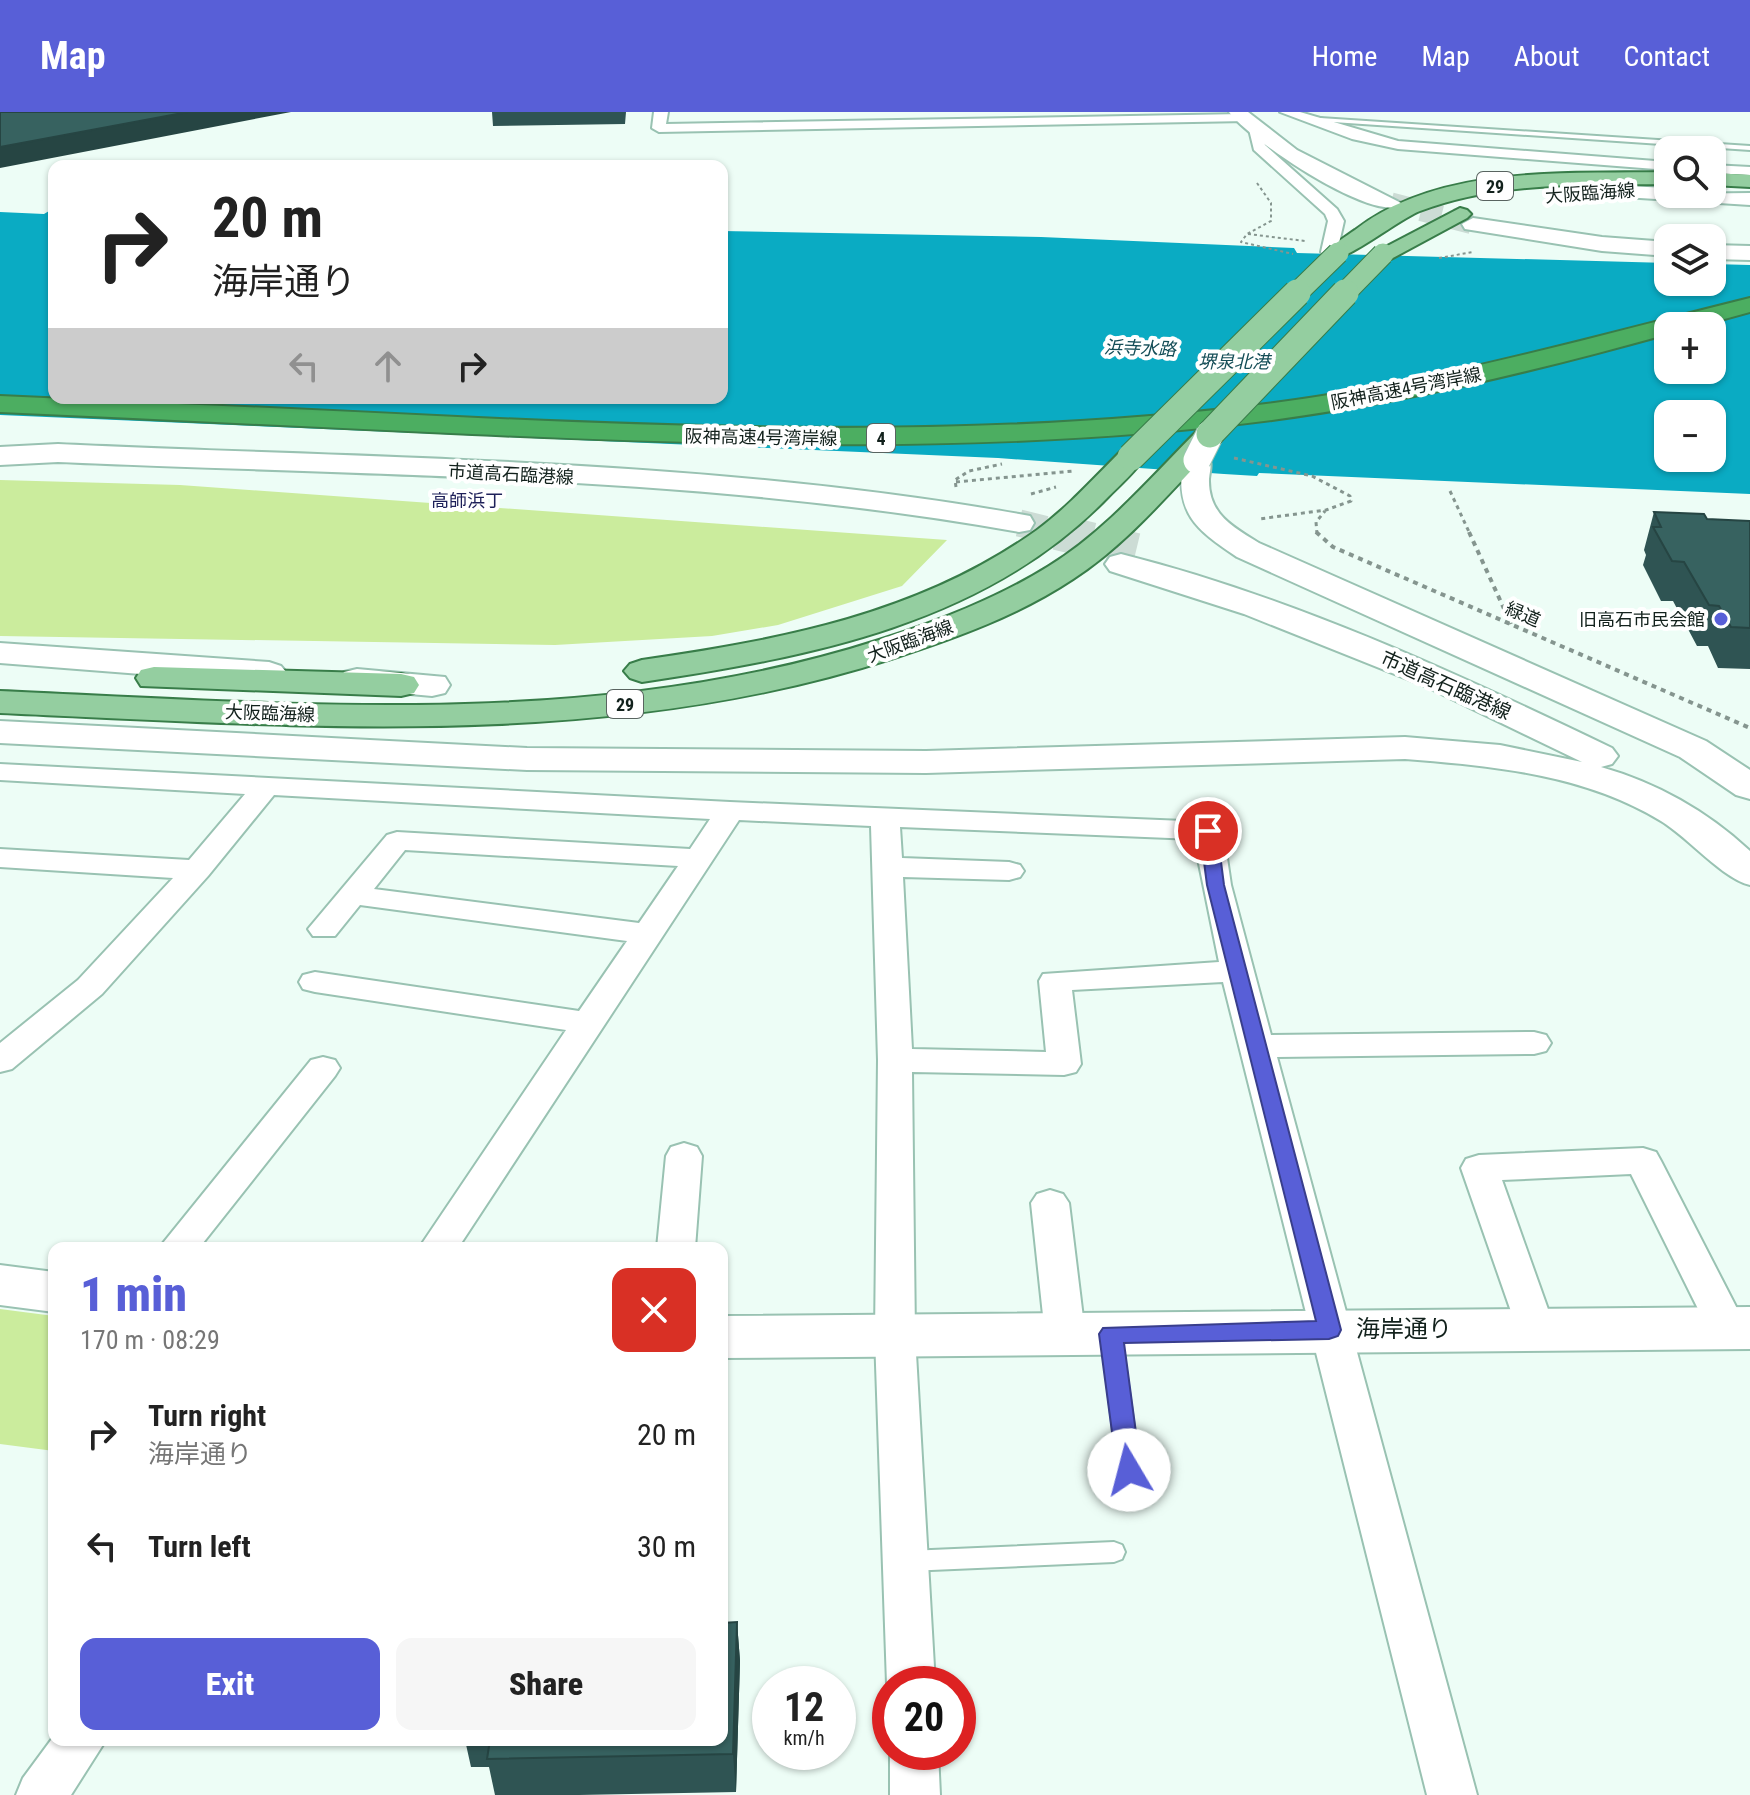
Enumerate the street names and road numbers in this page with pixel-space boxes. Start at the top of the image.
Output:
road number: 29 [1477,172,1513,200]
street label: 大阪臨海線 [1544,179,1636,207]
street label: 阪神高速4号湾岸線 [1329,363,1483,413]
road number: 4 [867,424,895,452]
street label: 阪神高速4号湾岸線 [684,425,838,449]
street label: 市道高石臨港線 [448,460,574,488]
street label: 緑道 [1502,597,1544,631]
street label: 大阪臨海線 [864,616,956,666]
street label: 市道高石臨港線 [1377,646,1515,724]
road number: 29 [607,690,643,718]
street label: 大阪臨海線 [225,701,315,725]
street label: 海岸通り [1356,1315,1452,1343]

